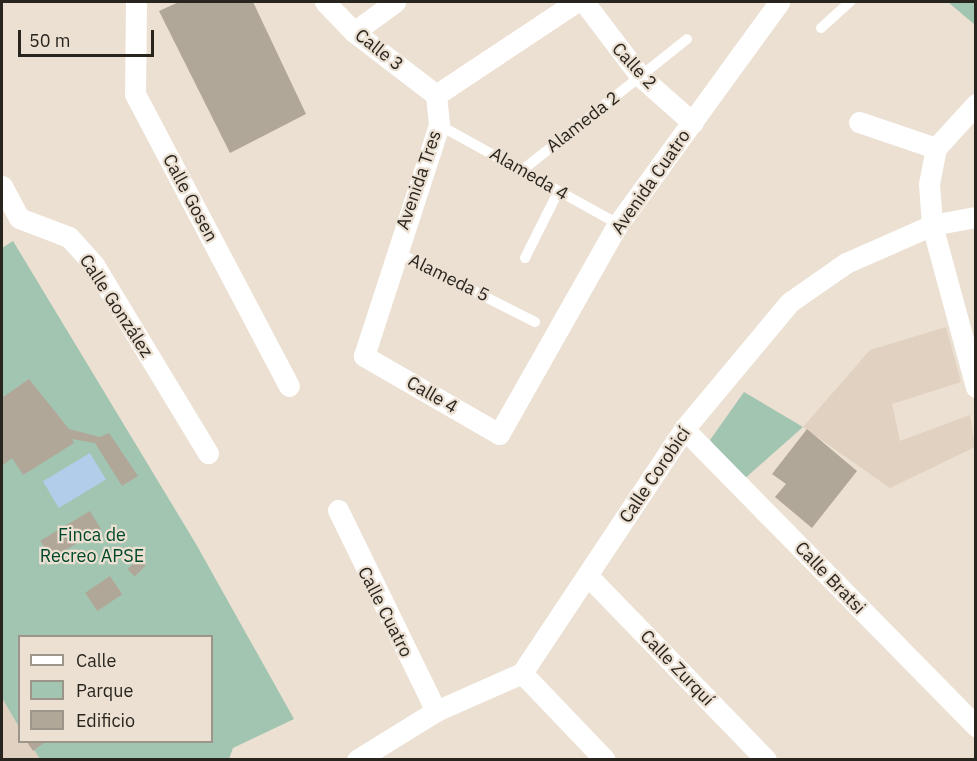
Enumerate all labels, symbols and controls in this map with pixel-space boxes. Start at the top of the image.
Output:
scale bar [21,18,158,56]
street label: Calle 3 [351,24,407,76]
text: 50 m [29,29,71,52]
street label: Calle 2 [607,38,661,94]
street label: Alameda 2 [542,87,624,157]
street label: Avenida Cuatro [607,126,695,238]
street label: Avenida Tres [392,128,446,232]
street label: Alameda 4 [486,143,572,205]
street label: Calle Gosen [158,151,222,245]
street label: Alameda 5 [405,249,493,307]
street label: Calle González [75,250,157,362]
street label: Calle 4 [403,372,461,418]
street label: Calle Corobicí [615,423,695,527]
park label: Finca de Recreo APSE [40,525,144,568]
street label: Calle Bratsi [790,537,870,619]
street label: Calle Cuatro [353,563,417,661]
street label: Calle Zurquí [636,626,718,710]
legend [18,635,213,743]
text: Calle [76,649,116,672]
text: Parque [76,679,133,702]
text: Edificio [76,709,135,732]

